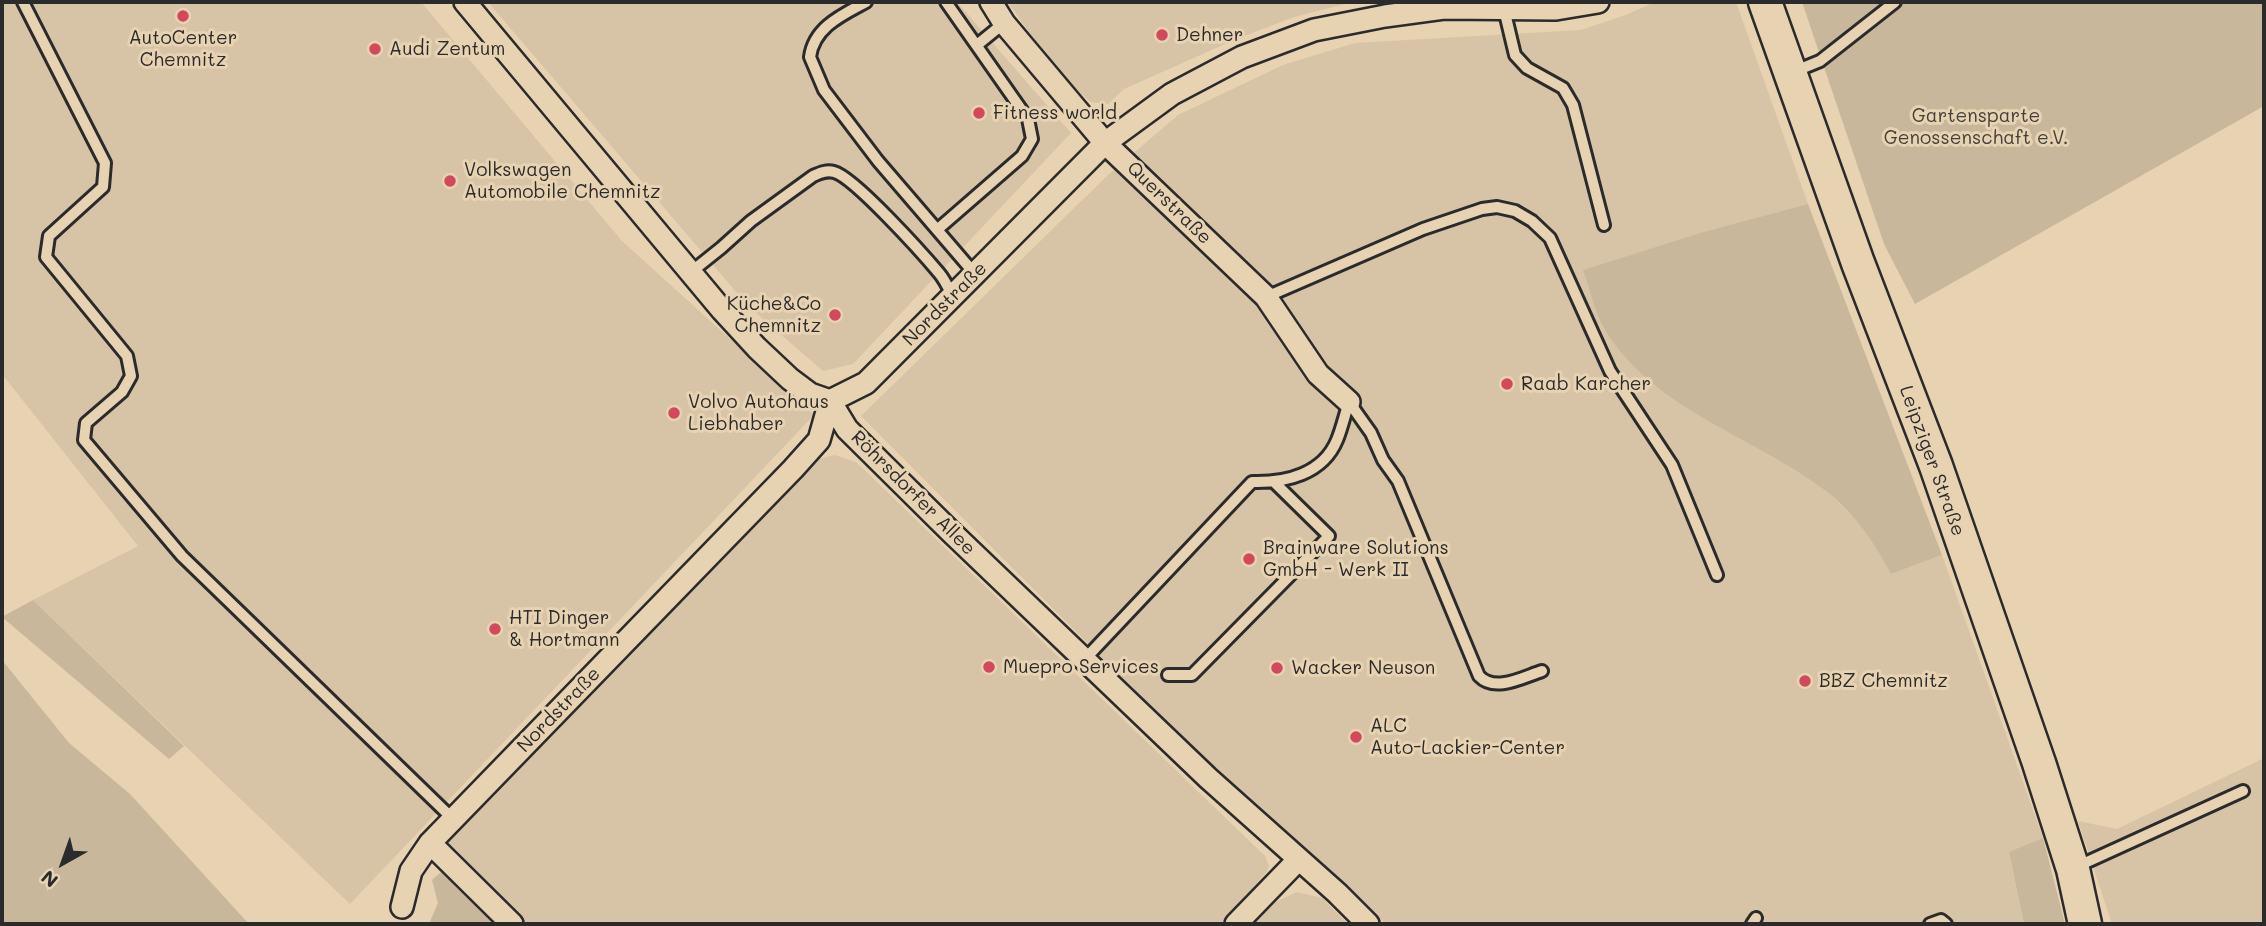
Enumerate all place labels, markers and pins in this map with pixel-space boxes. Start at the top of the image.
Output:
marker: AutoCenter Chemnitz [175,8,191,24]
place label: Dehner [1176,24,1243,46]
place label: AutoCenter Chemnitz [129,27,237,71]
marker: Dehner [1154,27,1170,43]
place label: Audi Zentum [389,38,505,60]
marker: Audi Zentum [367,41,383,57]
place label: Fitness world [993,102,1117,124]
marker: Fitness world [971,105,987,121]
place label: Volkswagen Automobile Chemnitz [464,159,661,203]
marker: Volkswagen Automobile Chemnitz [442,173,458,189]
place label: Küche&Co Chemnitz [727,293,821,337]
marker: Küche&Co Chemnitz [827,307,843,323]
place label: Raab Karcher [1521,373,1651,395]
marker: Raab Karcher [1499,376,1515,392]
place label: Volvo Autohaus Liebhaber [688,391,829,435]
marker: Volvo Autohaus Liebhaber [666,405,682,421]
place label: Brainware Solutions GmbH - Werk II [1263,537,1449,581]
marker: Brainware Solutions GmbH - Werk II [1241,551,1257,567]
place label: HTI Dinger & Hortmann [509,607,620,651]
marker: HTI Dinger & Hortmann [487,621,503,637]
place label: Muepro Services [1003,656,1159,678]
place label: Wacker Neuson [1291,657,1435,679]
marker: Muepro Services [981,659,997,675]
marker: Wacker Neuson [1269,660,1285,676]
place label: BBZ Chemnitz [1819,670,1948,692]
marker: BBZ Chemnitz [1797,673,1813,689]
place label: ALC Auto-Lackier-Center [1370,715,1565,759]
marker: ALC Auto-Lackier-Center [1348,729,1364,745]

